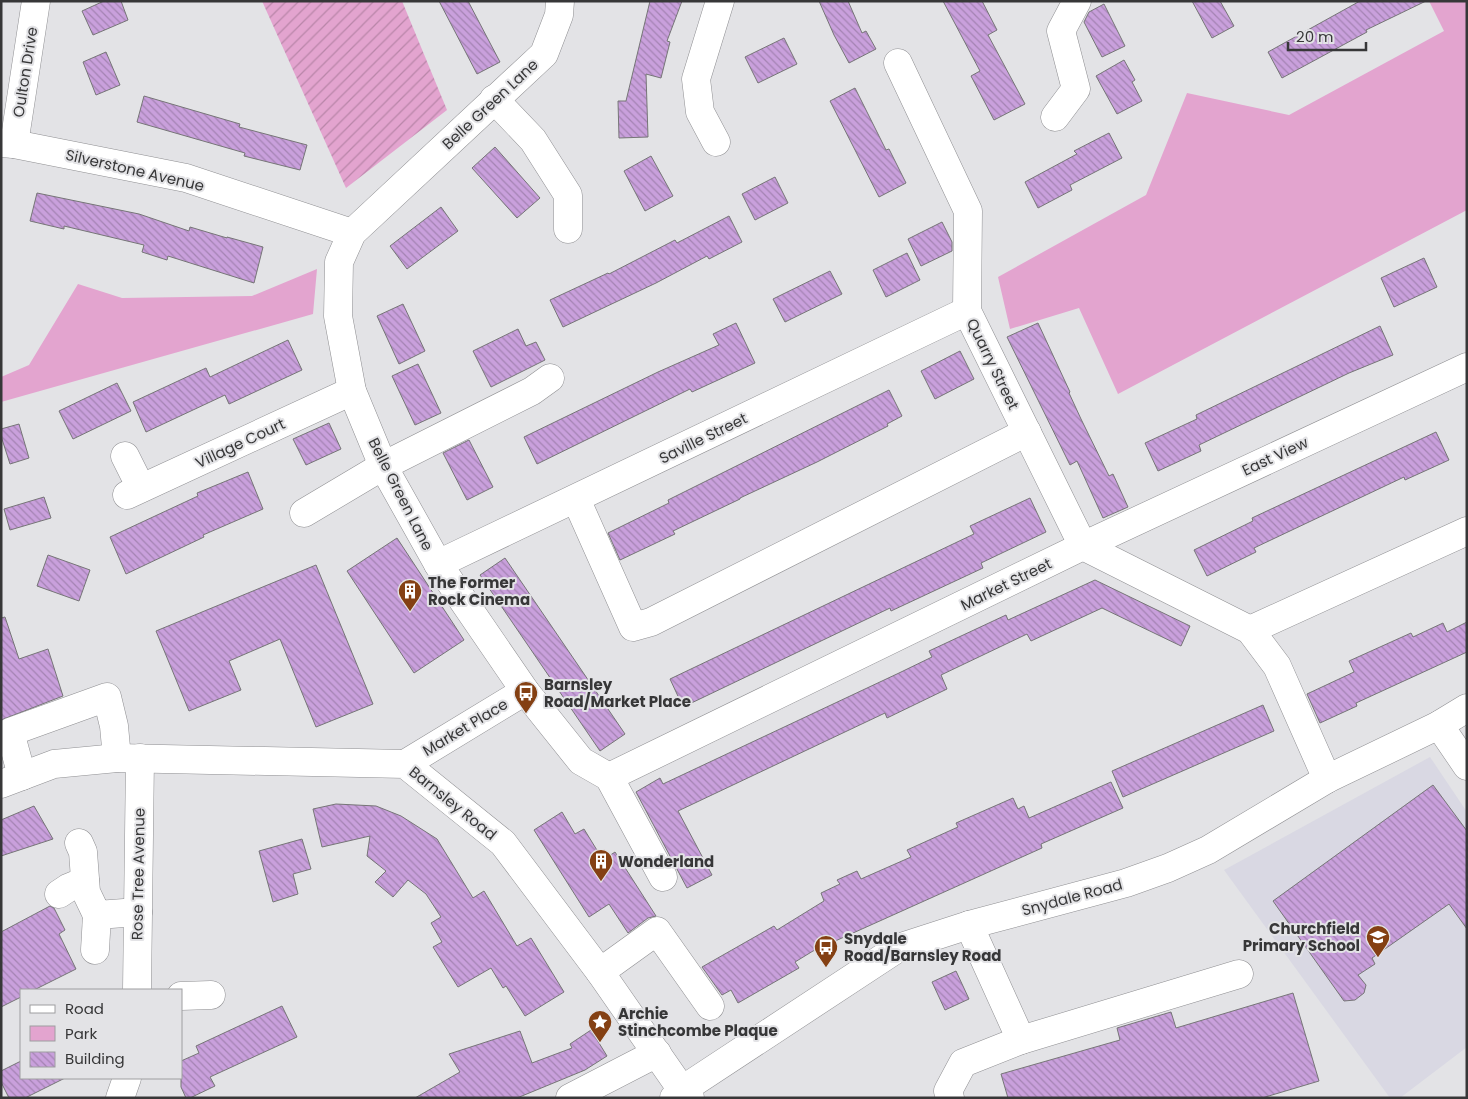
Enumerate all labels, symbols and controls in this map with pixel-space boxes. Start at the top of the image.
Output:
scale bar [1288,20,1366,52]
street label: Oulton Drive [7,25,43,119]
text: 20 m [1296,26,1334,47]
street label: Belle Green Lane [437,54,543,154]
street label: Silverstone Avenue [64,144,206,196]
street label: Quarry Street [962,315,1024,413]
street label: Saville Street [655,408,751,468]
street label: Village Court [192,413,288,473]
street label: East View [1239,431,1312,480]
street label: Belle Green Lane [363,434,439,554]
street label: Market Street [957,553,1055,615]
place label: The Former Rock Cinema [428,572,530,610]
building icon: The Former Rock Cinema [397,578,423,612]
place label: Barnsley Road/Market Place [544,674,691,712]
bus stop icon: Barnsley Road/Market Place [513,680,539,714]
street label: Market Place [418,693,512,761]
street label: Barnsley Road [405,761,501,845]
street label: Rose Tree Avenue [126,808,150,940]
building icon: Wonderland [588,848,614,882]
place label: Wonderland [618,851,714,872]
street label: Snydale Road [1019,874,1125,920]
place label: Churchfield Primary School [1243,918,1360,956]
school or university icon: Churchfield Primary School [1365,924,1391,958]
place label: Snydale Road/Barnsley Road [844,928,1002,966]
bus stop icon: Snydale Road/Barnsley Road [813,934,839,968]
legend [20,989,182,1079]
text: Road [65,998,104,1019]
place label: Archie Stinchcombe Plaque [618,1003,778,1041]
place icon: Archie Stinchcombe Plaque [587,1009,613,1043]
text: Park [65,1023,97,1044]
text: Building [65,1048,125,1069]

